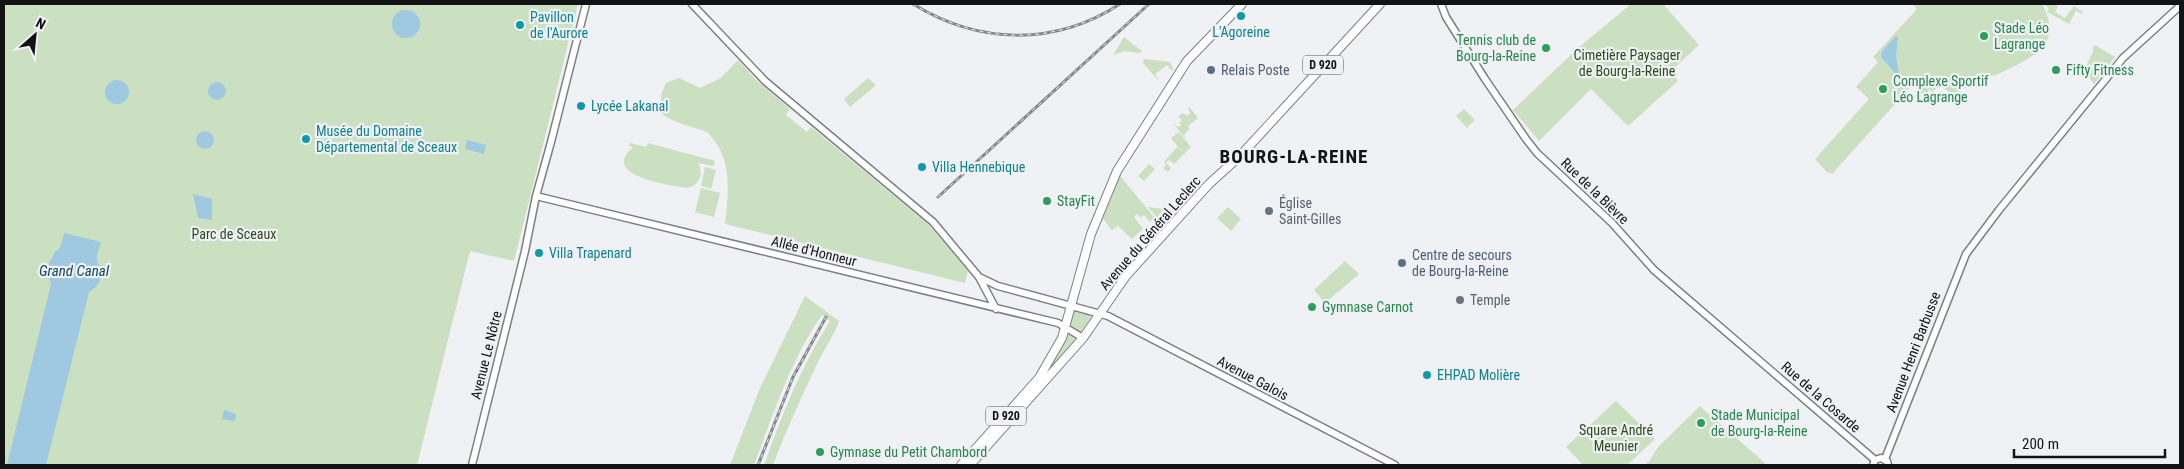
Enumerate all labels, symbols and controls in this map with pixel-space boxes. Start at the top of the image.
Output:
place label: Pavillon de l'Aurore [530,9,589,41]
north arrow [10,10,60,60]
marker: L'Agoreine [1235,10,1247,22]
text: N [33,14,48,32]
marker: Pavillon de l'Aurore [514,19,526,31]
place label: Stade Léo Lagrange [1994,20,2049,52]
place label: L'Agoreine [1212,24,1270,40]
marker: Stade Léo Lagrange [1978,30,1990,42]
place label: Tennis club de Bourg-la-Reine [1456,32,1536,64]
marker: Tennis club de Bourg-la-Reine [1540,42,1552,54]
park label: Cimetière Paysager de Bourg-la-Reine [1573,47,1681,79]
road number: D 920 [1303,56,1343,74]
place label: Relais Poste [1221,62,1290,78]
place label: Fifty Fitness [2066,62,2134,78]
marker: Relais Poste [1205,64,1217,76]
marker: Fifty Fitness [2050,64,2062,76]
place label: Complexe Sportif Léo Lagrange [1893,73,1989,105]
marker: Complexe Sportif Léo Lagrange [1877,83,1889,95]
place label: Lycée Lakanal [591,98,668,114]
marker: Lycée Lakanal [575,100,587,112]
place label: Musée du Domaine Départemental de Sceaux [316,123,457,155]
marker: Musée du Domaine Départemental de Sceaux [300,133,312,145]
district label: BOURG-LA-REINE [1220,145,1368,168]
street label: Rue de la Bièvre [1558,155,1632,228]
place label: Villa Hennebique [932,159,1026,175]
marker: Villa Hennebique [916,161,928,173]
street label: Avenue du Général Leclerc [1096,173,1204,293]
place label: StayFit [1057,193,1095,209]
place label: Église Saint-Gilles [1279,194,1341,227]
marker: StayFit [1041,195,1053,207]
marker: Église Saint-Gilles [1263,205,1275,217]
park label: Parc de Sceaux [192,226,276,242]
street label: Allée d'Honneur [770,233,858,269]
place label: Villa Trapenard [549,245,632,261]
marker: Villa Trapenard [533,247,545,259]
place label: Centre de secours de Bourg-la-Reine [1412,247,1512,279]
marker: Centre de secours de Bourg-la-Reine [1396,257,1408,269]
water label: Grand Canal [39,262,110,280]
street label: Avenue Henri Barbusse [1883,289,1944,415]
place label: Temple [1470,292,1511,308]
marker: Temple [1454,294,1466,306]
place label: Gymnase Carnot [1322,299,1413,315]
marker: Gymnase Carnot [1306,301,1318,313]
street label: Avenue Le Nôtre [467,309,505,401]
street label: Avenue Galois [1215,353,1291,403]
street label: Rue de la Cosarde [1778,358,1864,436]
place label: EHPAD Molière [1437,367,1520,383]
marker: EHPAD Molière [1421,369,1433,381]
road number: D 920 [986,406,1026,426]
place label: Stade Municipal de Bourg-la-Reine [1711,407,1808,439]
marker: Stade Municipal de Bourg-la-Reine [1695,417,1707,429]
park label: Square André Meunier [1579,422,1654,454]
scale bar [2014,426,2165,458]
text: 200 m [2022,435,2059,453]
place label: Gymnase du Petit Chambord [830,444,987,460]
marker: Gymnase du Petit Chambord [814,446,826,458]

